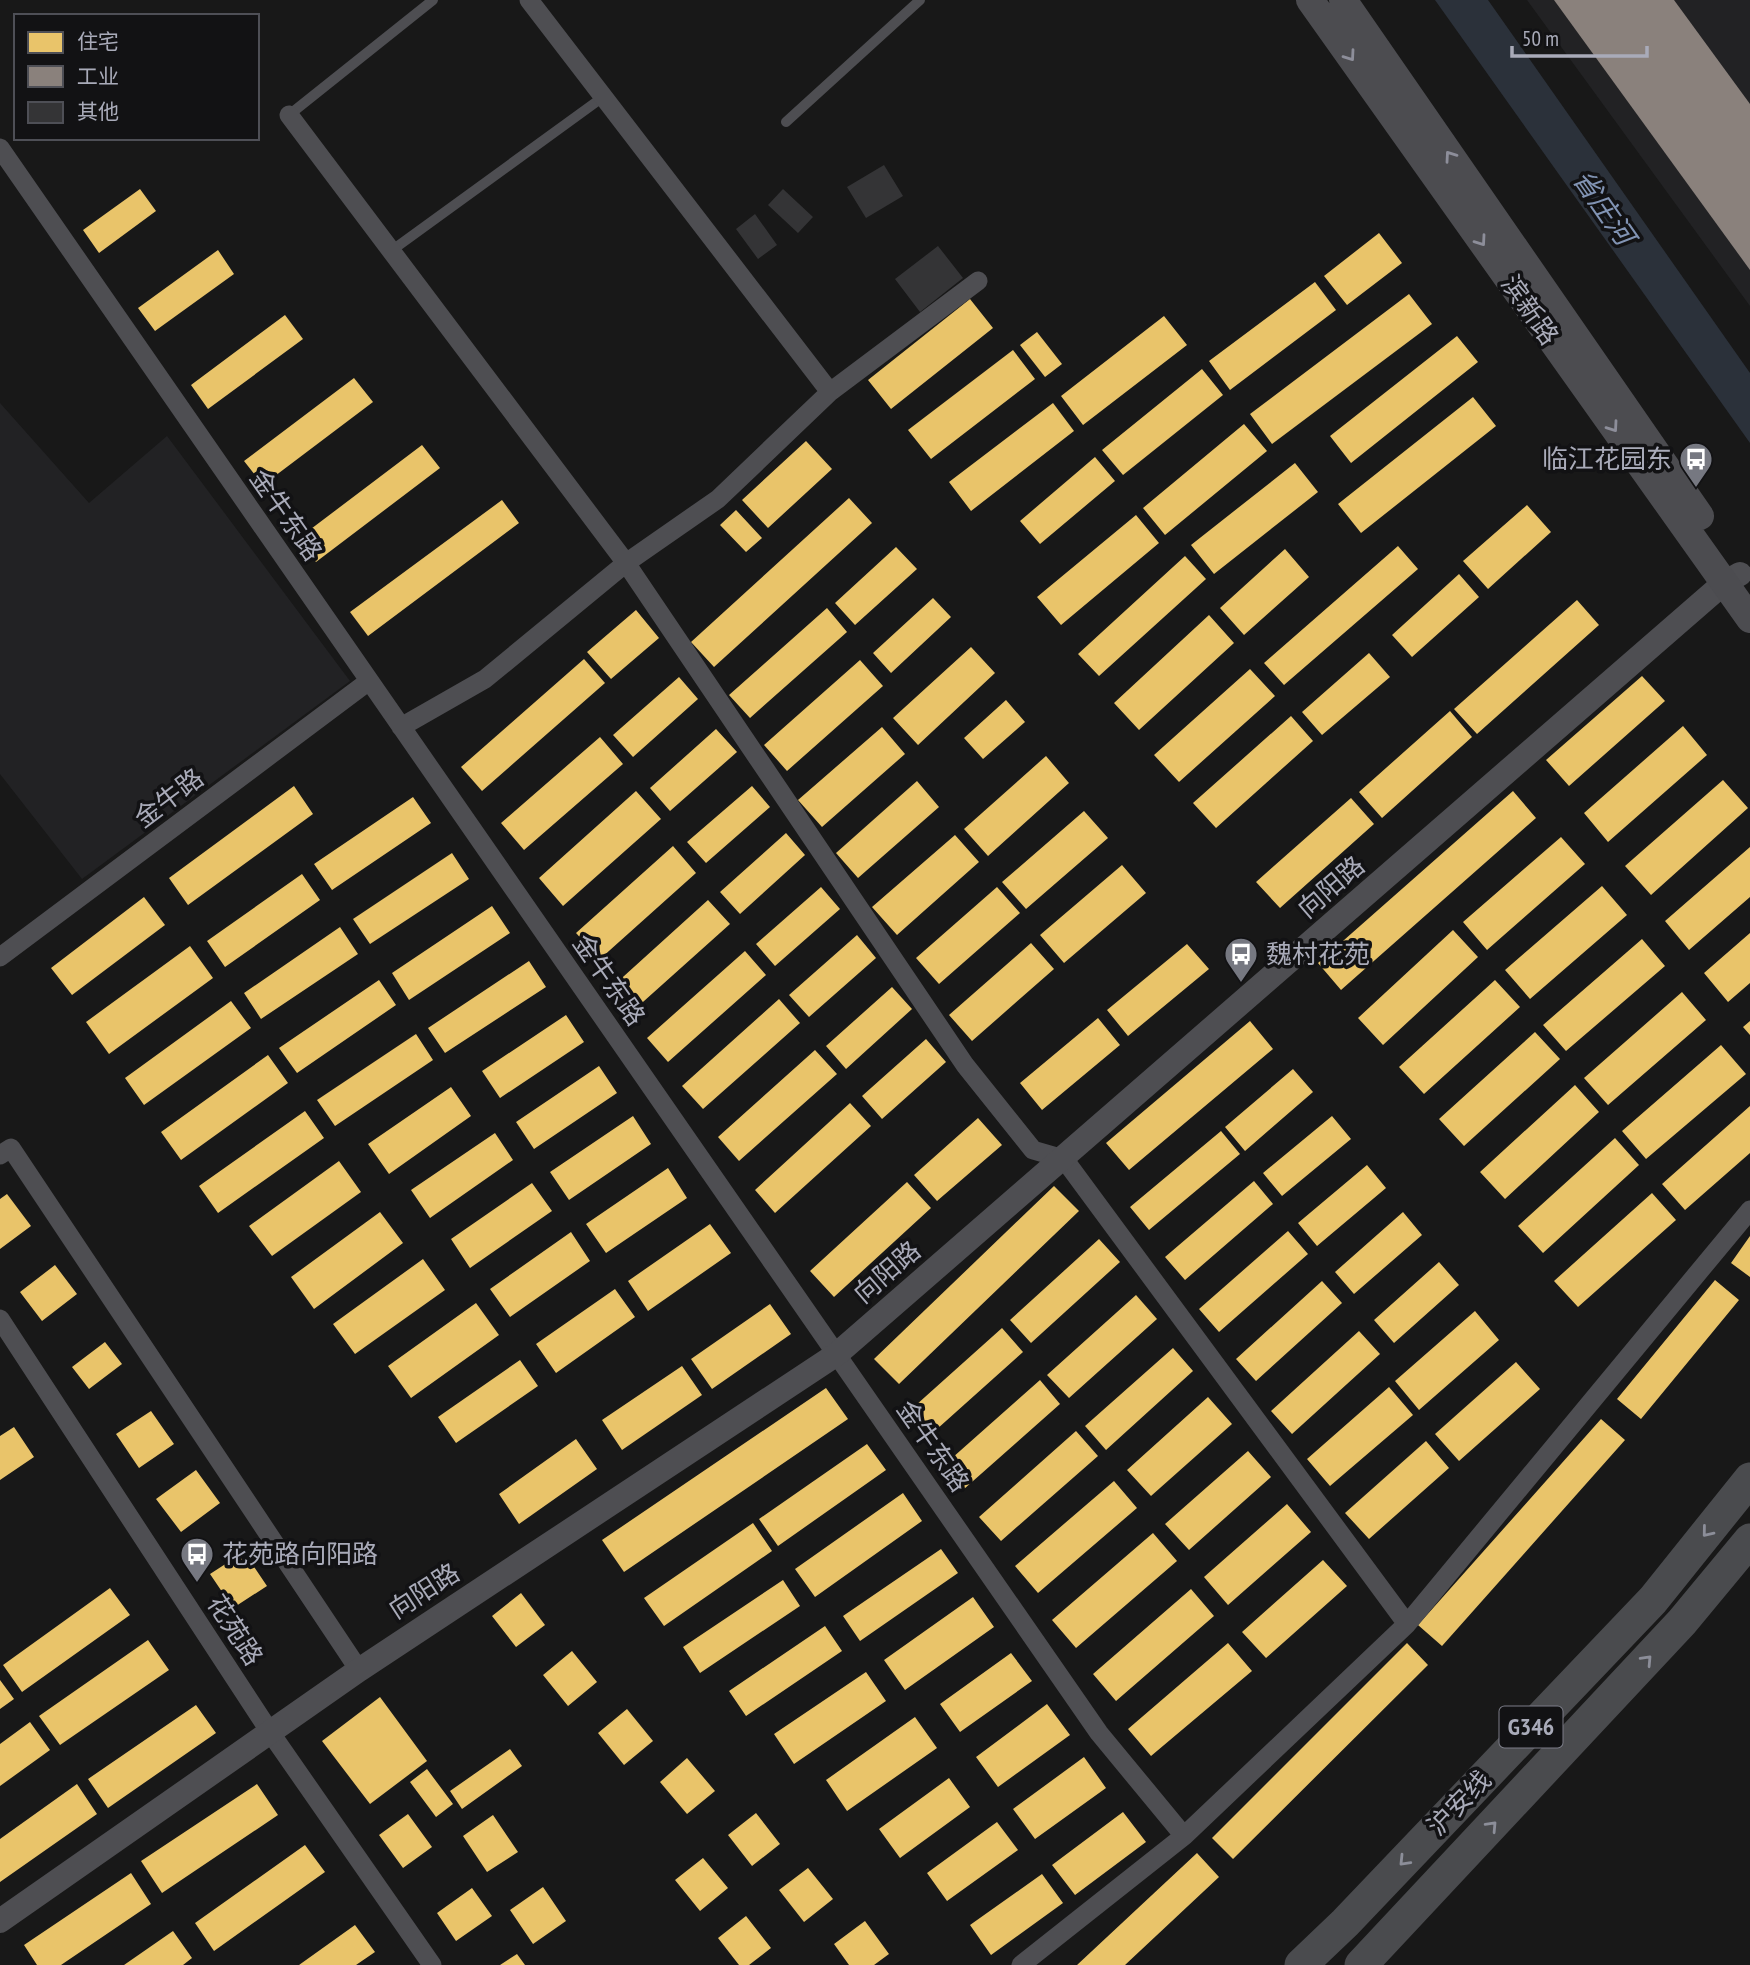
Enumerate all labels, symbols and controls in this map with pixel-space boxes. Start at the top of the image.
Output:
legend [14,14,259,140]
scale bar [1512,14,1647,58]
text: 50 m [1522,25,1559,52]
text: 住宅 [77,28,119,55]
one-way arrow [1342,48,1354,61]
text: 工业 [77,63,119,90]
text: 其他 [77,98,119,125]
one-way arrow [1446,151,1458,164]
water label: 省庄河 [1565,162,1647,256]
one-way arrow [1473,233,1486,246]
street label: 滨新路 [1495,268,1566,351]
one-way arrow [1605,419,1617,432]
bus stop icon: 临江花园东 [1677,440,1715,489]
place label: 临江花园东 [1542,442,1672,475]
street label: 金牛东路 [243,463,330,567]
street label: 金牛路 [128,761,210,834]
street label: 向阳路 [1290,849,1371,925]
street label: 金牛东路 [566,928,653,1032]
bus stop icon: 魏村花苑 [1222,935,1260,984]
place label: 魏村花苑 [1266,937,1370,970]
street label: 向阳路 [846,1234,927,1310]
street label: 金牛东路 [890,1394,977,1498]
one-way arrow [1703,1525,1716,1537]
bus stop icon: 花苑路向阳路 [178,1535,216,1584]
place label: 花苑路向阳路 [222,1537,378,1570]
street label: 向阳路 [382,1555,465,1626]
street label: 花苑路 [200,1588,271,1671]
one-way arrow [1639,1655,1651,1668]
road number: G346 [1500,1707,1562,1748]
street label: 沪安线 [1420,1763,1498,1842]
one-way arrow [1483,1821,1496,1834]
one-way arrow [1399,1853,1412,1866]

